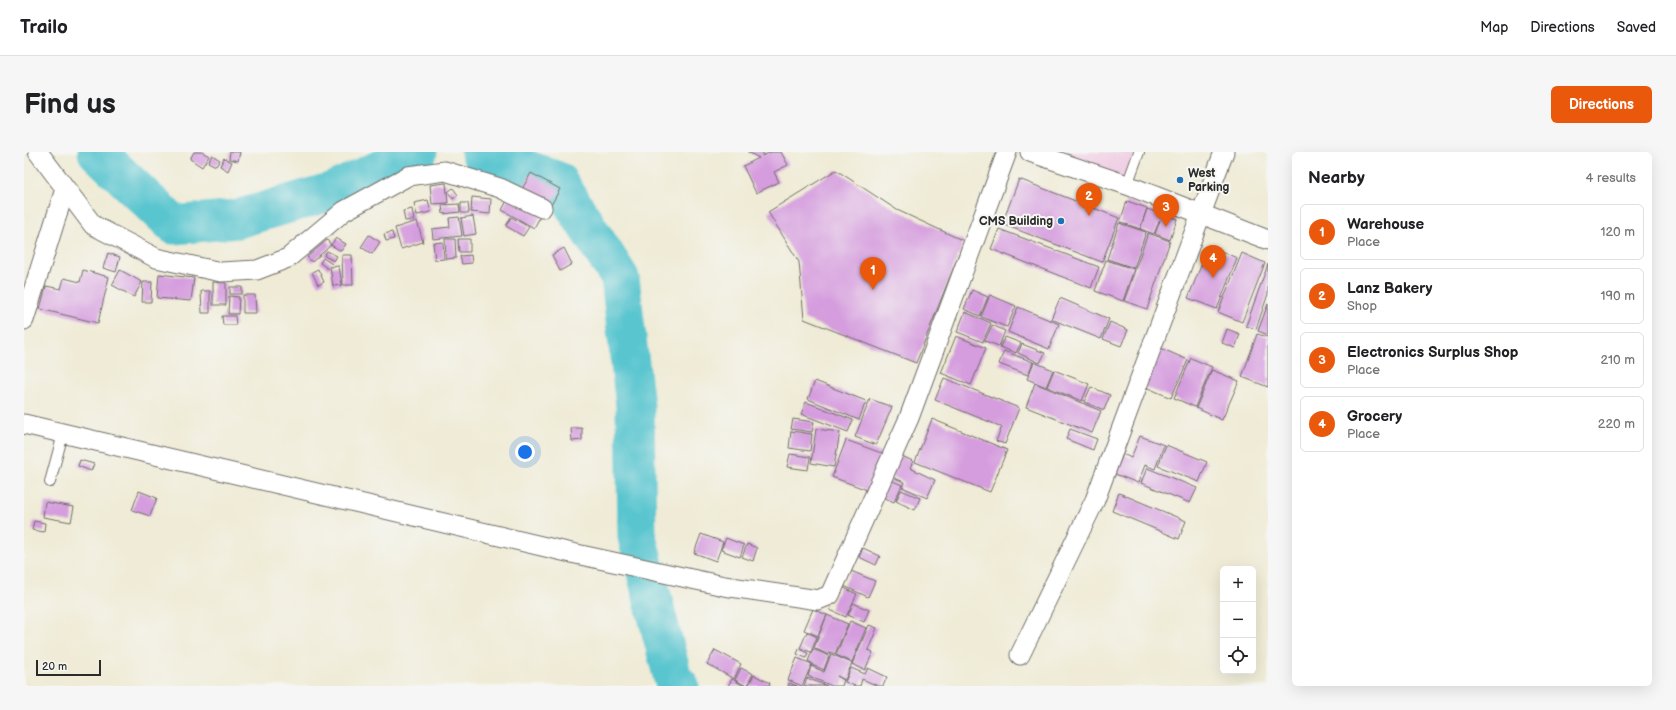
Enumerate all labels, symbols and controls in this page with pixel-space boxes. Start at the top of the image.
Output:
text: Trailo [20,16,68,39]
text: Map [1480,19,1508,36]
text: Directions [1530,19,1595,36]
text: Saved [1617,19,1656,36]
button: Directions [1551,86,1652,123]
text: Find us [24,88,116,121]
place label: West Parking [1188,166,1230,195]
text: Nearby [1308,168,1365,188]
text: 4 results [1586,170,1636,186]
marker: West Parking [1175,175,1185,185]
pin: 2 [1076,183,1102,216]
pin: 3 [1153,194,1179,227]
place label: CMS Building [979,214,1053,229]
text: Warehouse [1347,215,1424,234]
marker: CMS Building [1056,216,1066,226]
text: 1 [1319,224,1325,240]
text: 120 m [1600,224,1635,240]
text: Place [1347,234,1380,250]
pin: 4 [1200,245,1226,278]
pin: 1 [860,257,886,290]
text: Lanz Bakery [1347,279,1432,298]
text: 2 [1318,288,1326,304]
text: 190 m [1601,288,1635,304]
text: Shop [1347,298,1377,314]
text: Electronics Surplus Shop [1347,343,1518,362]
text: 3 [1318,352,1326,368]
text: 210 m [1601,352,1635,368]
text: Place [1347,362,1380,378]
text: Grocery [1347,407,1402,426]
text: 4 [1318,416,1326,432]
text: 220 m [1598,416,1635,432]
text: Place [1347,426,1380,442]
your location [515,442,535,462]
map controls [1220,566,1256,674]
button: + [1220,566,1256,602]
button: − [1220,602,1256,638]
button: locate [1220,638,1256,674]
scale bar [36,658,101,677]
text: 20 m [42,660,67,673]

